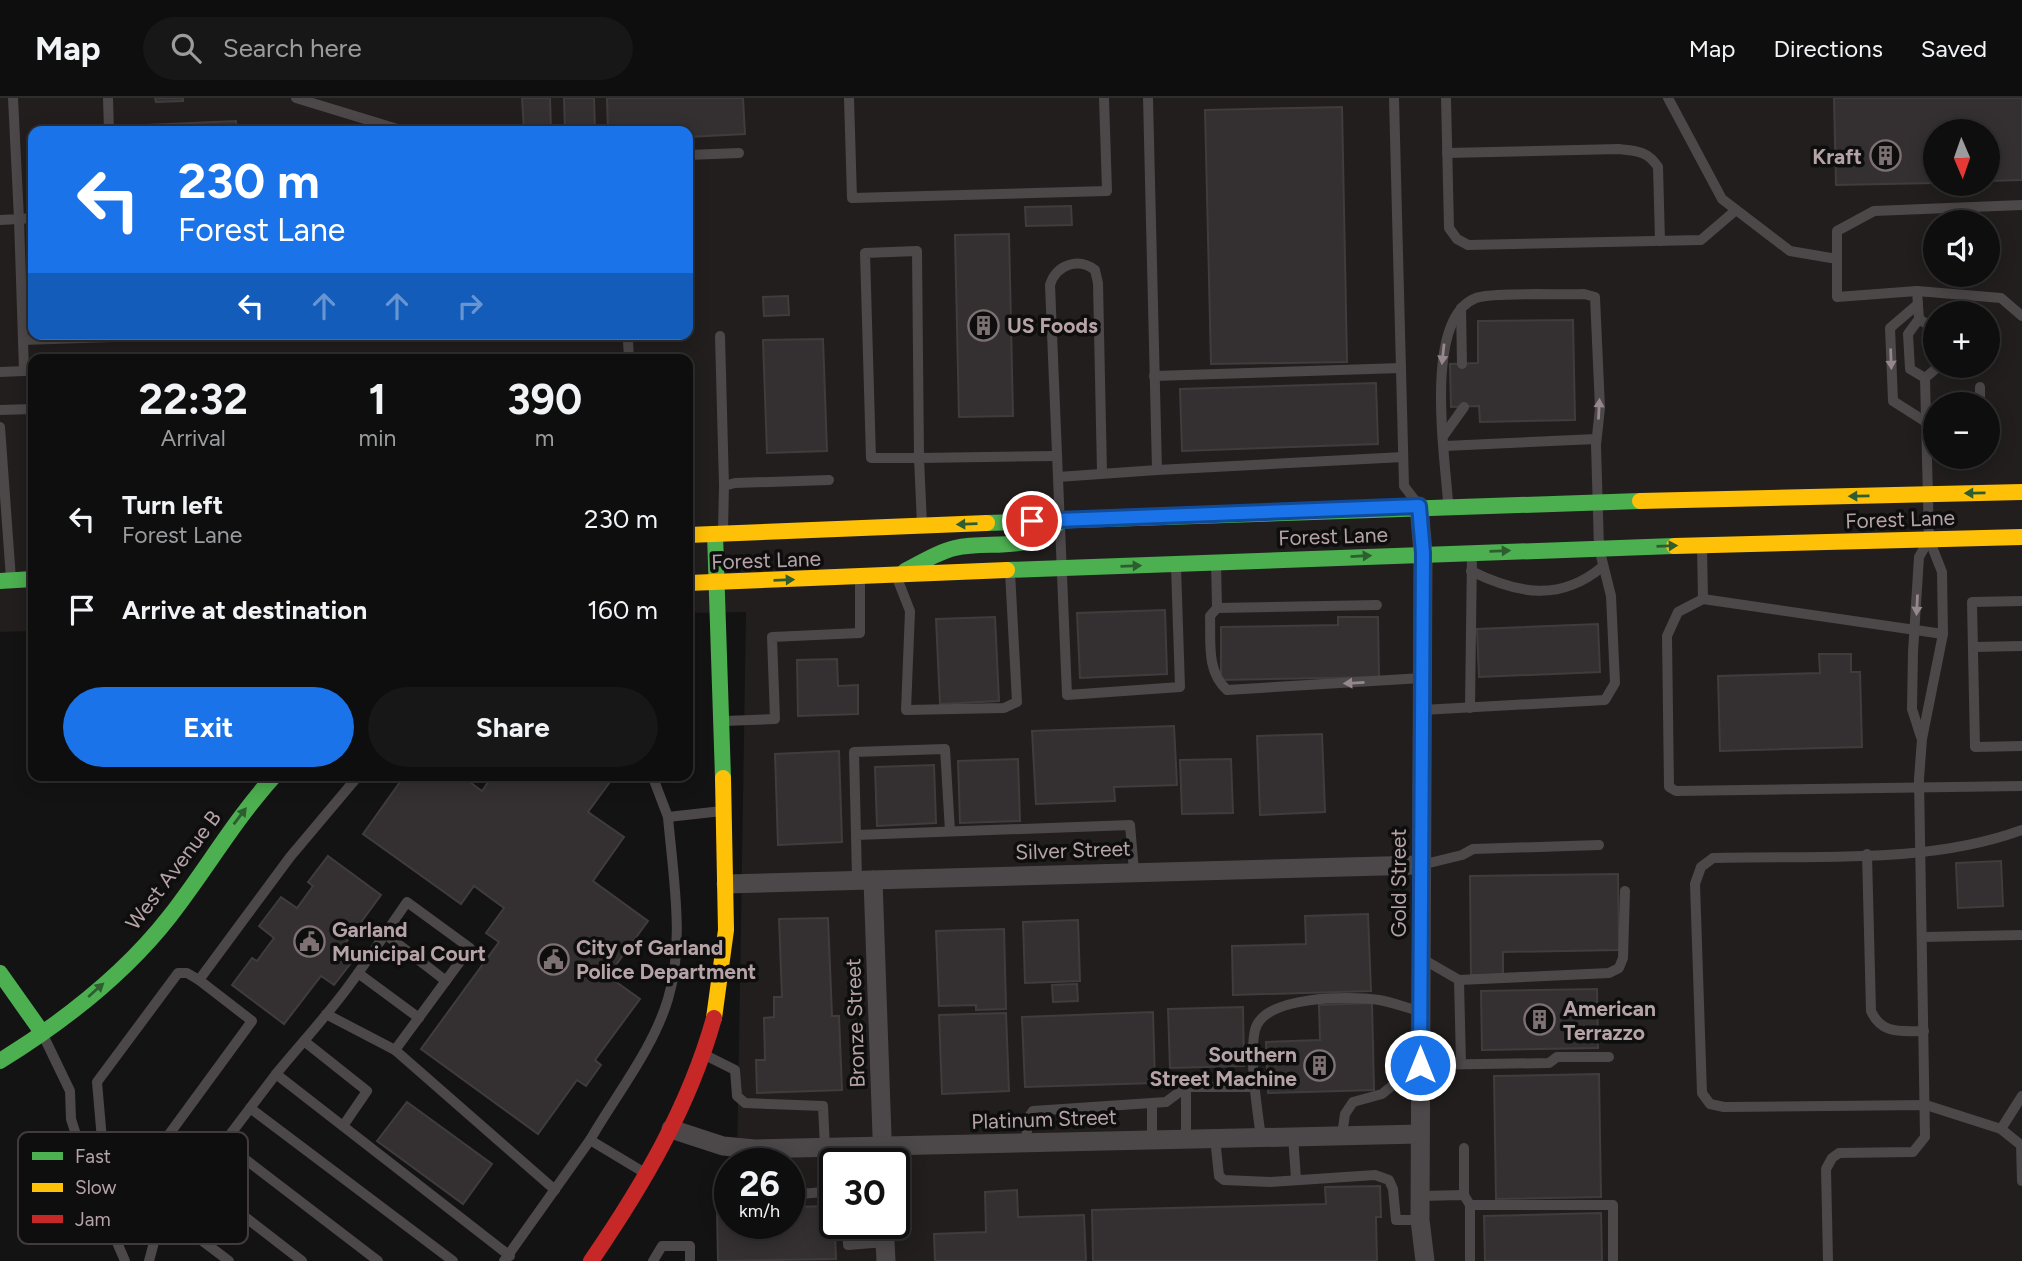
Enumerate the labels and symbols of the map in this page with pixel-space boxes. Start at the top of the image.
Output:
north arrow [1923,119,2000,196]
building icon: Kraft [1868,139,1902,173]
place label: Kraft [1812,144,1862,169]
building icon: US Foods [967,308,1001,342]
place label: US Foods [1007,313,1098,338]
one-way arrow [1438,343,1449,365]
one-way arrow [1886,348,1897,370]
one-way arrow [1594,398,1605,420]
one-way arrow [1964,487,1986,499]
one-way arrow [1848,490,1870,502]
pin [1002,491,1062,551]
street label: Forest Lane [1845,505,1955,533]
one-way arrow [956,518,978,529]
street label: Forest Lane [1278,522,1388,550]
one-way arrow [1657,541,1679,552]
one-way arrow [1489,545,1511,557]
street label: Forest Lane [711,546,821,574]
one-way arrow [1350,550,1372,561]
one-way arrow [1120,560,1142,571]
one-way arrow [773,575,795,586]
one-way arrow [1912,594,1923,616]
one-way arrow [1343,677,1365,688]
street label: West Avenue B [120,805,226,935]
one-way arrow [233,807,247,825]
street label: Gold Street [1386,828,1411,938]
street label: Silver Street [1015,835,1131,865]
place label: Garland Municipal Court [332,917,486,966]
public building icon: Garland Municipal Court [292,924,326,958]
place label: City of Garland Police Department [576,935,756,984]
public building icon: City of Garland Police Department [536,942,570,976]
street label: Bronze Street [840,958,870,1088]
one-way arrow [87,982,105,998]
place label: American Terrazzo [1563,996,1656,1045]
building icon: American Terrazzo [1523,1003,1557,1037]
position arrow [1383,1028,1457,1102]
place label: Southern Street Machine [1149,1042,1297,1091]
building icon: Southern Street Machine [1303,1049,1337,1083]
street label: Platinum Street [971,1104,1117,1134]
legend [18,1132,248,1244]
text: Fast [75,1145,111,1168]
speed limit sign: 30 [819,1148,910,1239]
text: Slow [75,1176,117,1199]
text: Jam [75,1208,111,1231]

